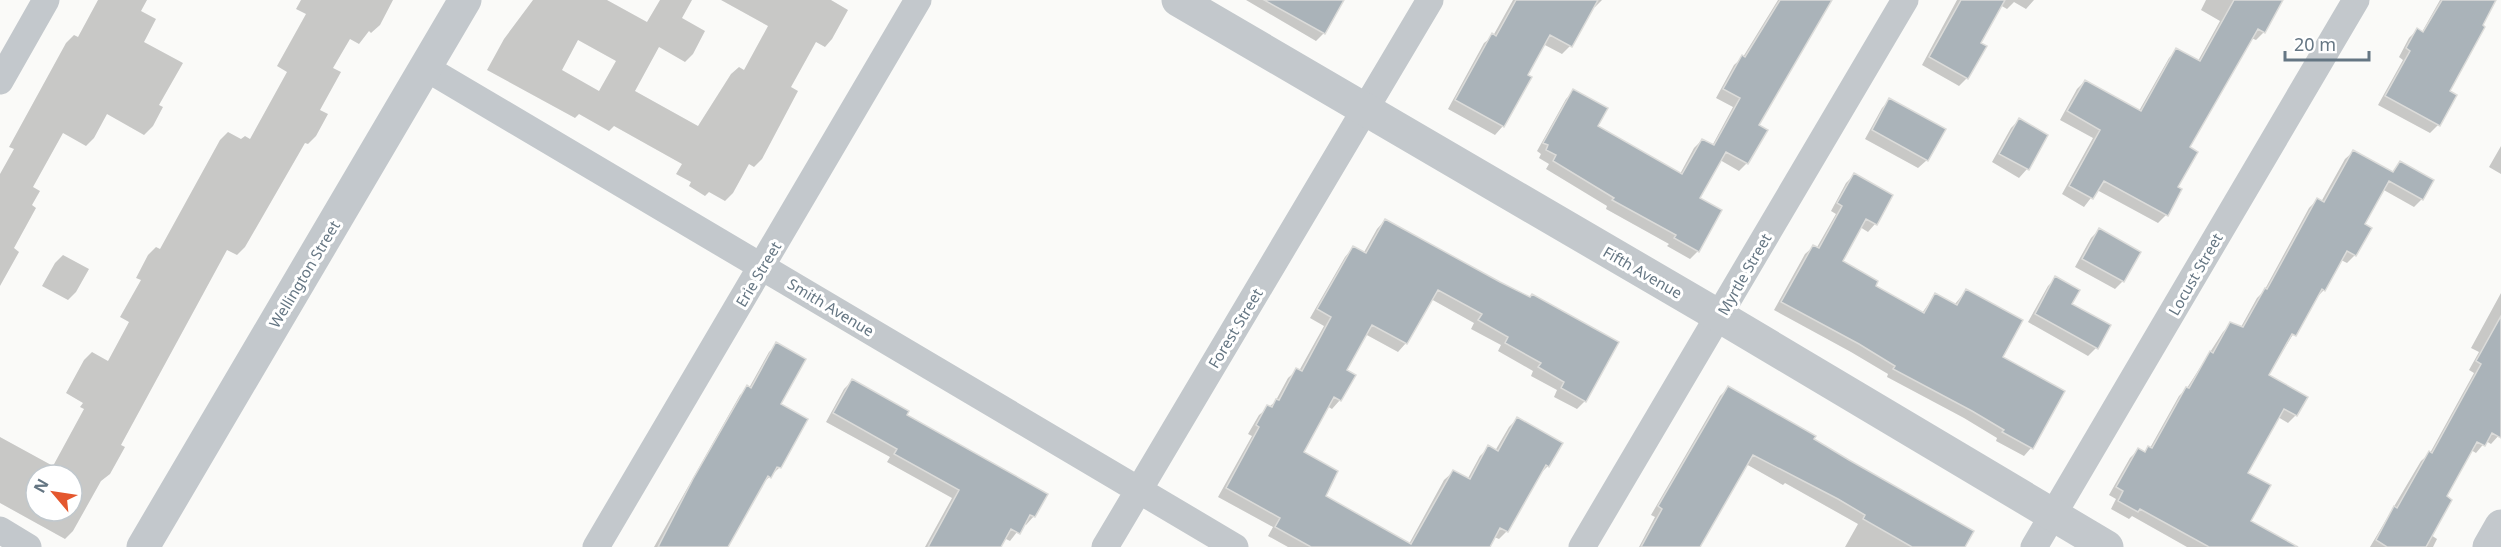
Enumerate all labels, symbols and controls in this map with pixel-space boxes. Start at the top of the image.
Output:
scale bar [2285,24,2369,62]
text: 20 m [2294,32,2336,56]
street label: Wellington Street [264,216,344,331]
street label: Myrtle Street [1713,229,1776,318]
street label: Locust Street [2163,229,2227,319]
street label: Erie Street [731,237,786,310]
street label: Fifth Avenue [1600,241,1686,303]
street label: Smith Avenue [784,273,878,341]
street label: Forest Street [1203,284,1267,372]
north arrow [24,463,84,523]
text: N [28,475,54,497]

